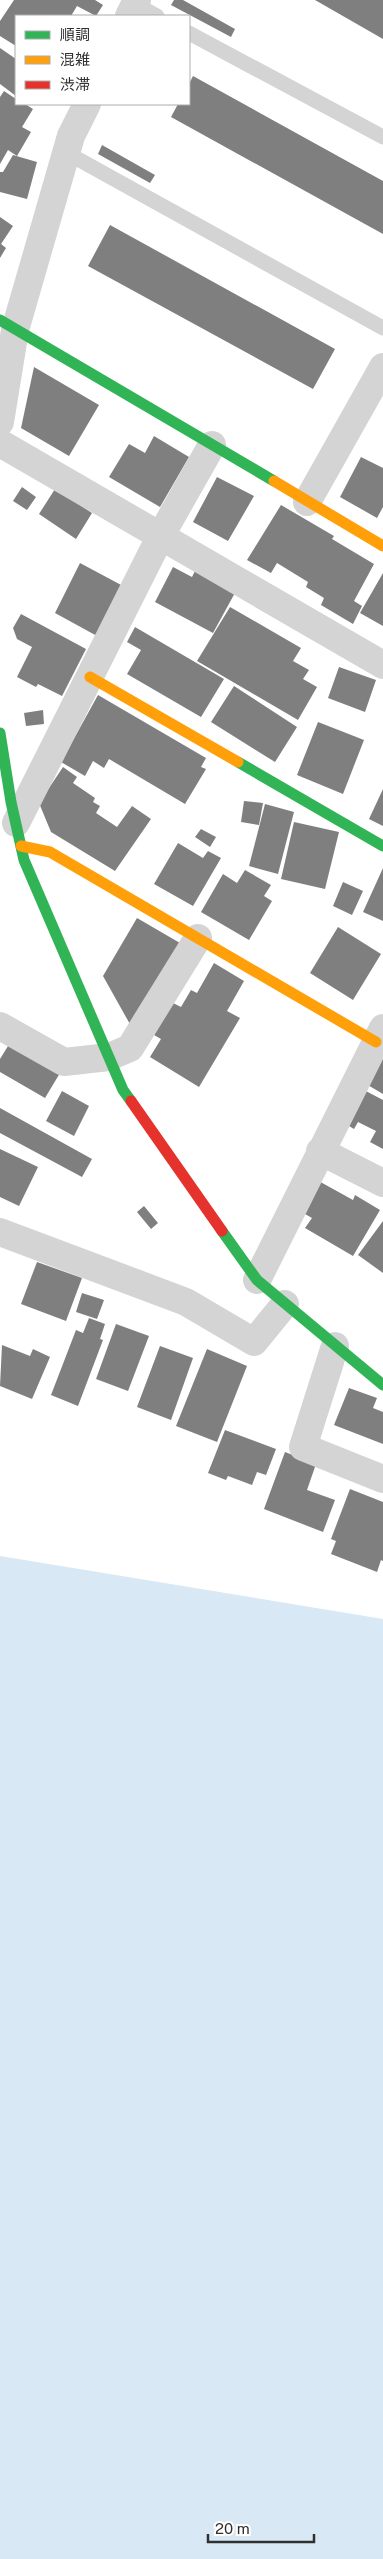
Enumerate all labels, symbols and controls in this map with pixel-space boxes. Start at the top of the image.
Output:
legend [15,15,190,105]
text: 順調 [60,26,90,43]
text: 混雑 [60,51,90,68]
text: 渋滞 [60,76,90,93]
scale bar [208,2512,314,2544]
text: 20 m [215,2520,250,2537]

